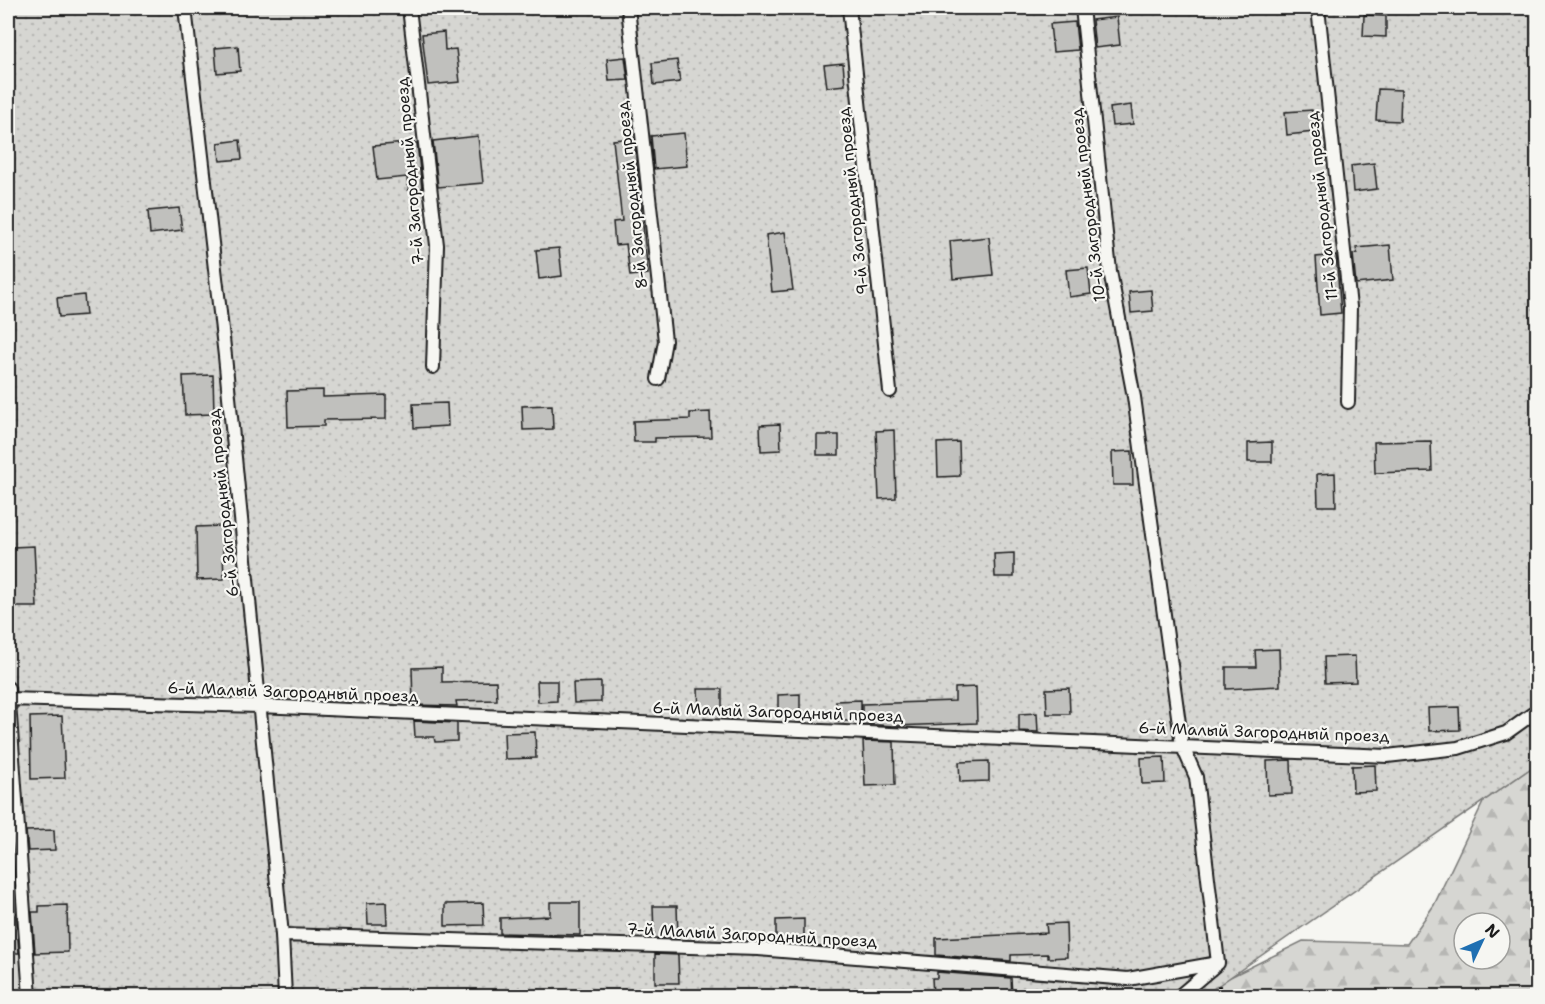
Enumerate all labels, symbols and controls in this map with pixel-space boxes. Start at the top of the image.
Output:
street label: 7-й Загородный проезд [391,76,429,266]
street label: 8-й Загородный проезд [612,100,652,290]
street label: 9-й Загородный проезд [833,106,873,296]
street label: 10-й Загородный проезд [1066,107,1110,303]
street label: 11-й Загородный проезд [1302,110,1342,302]
street label: 6-й Загородный проезд [203,408,243,598]
street label: 6-й Малый Загородный проезд [167,677,419,707]
street label: 6-й Малый Загородный проезд [652,697,904,727]
street label: 6-й Малый Загородный проезд [1138,717,1390,747]
north arrow [1452,911,1512,971]
street label: 7-й Малый Загородный проезд [626,918,878,952]
text: N [1480,919,1504,943]

